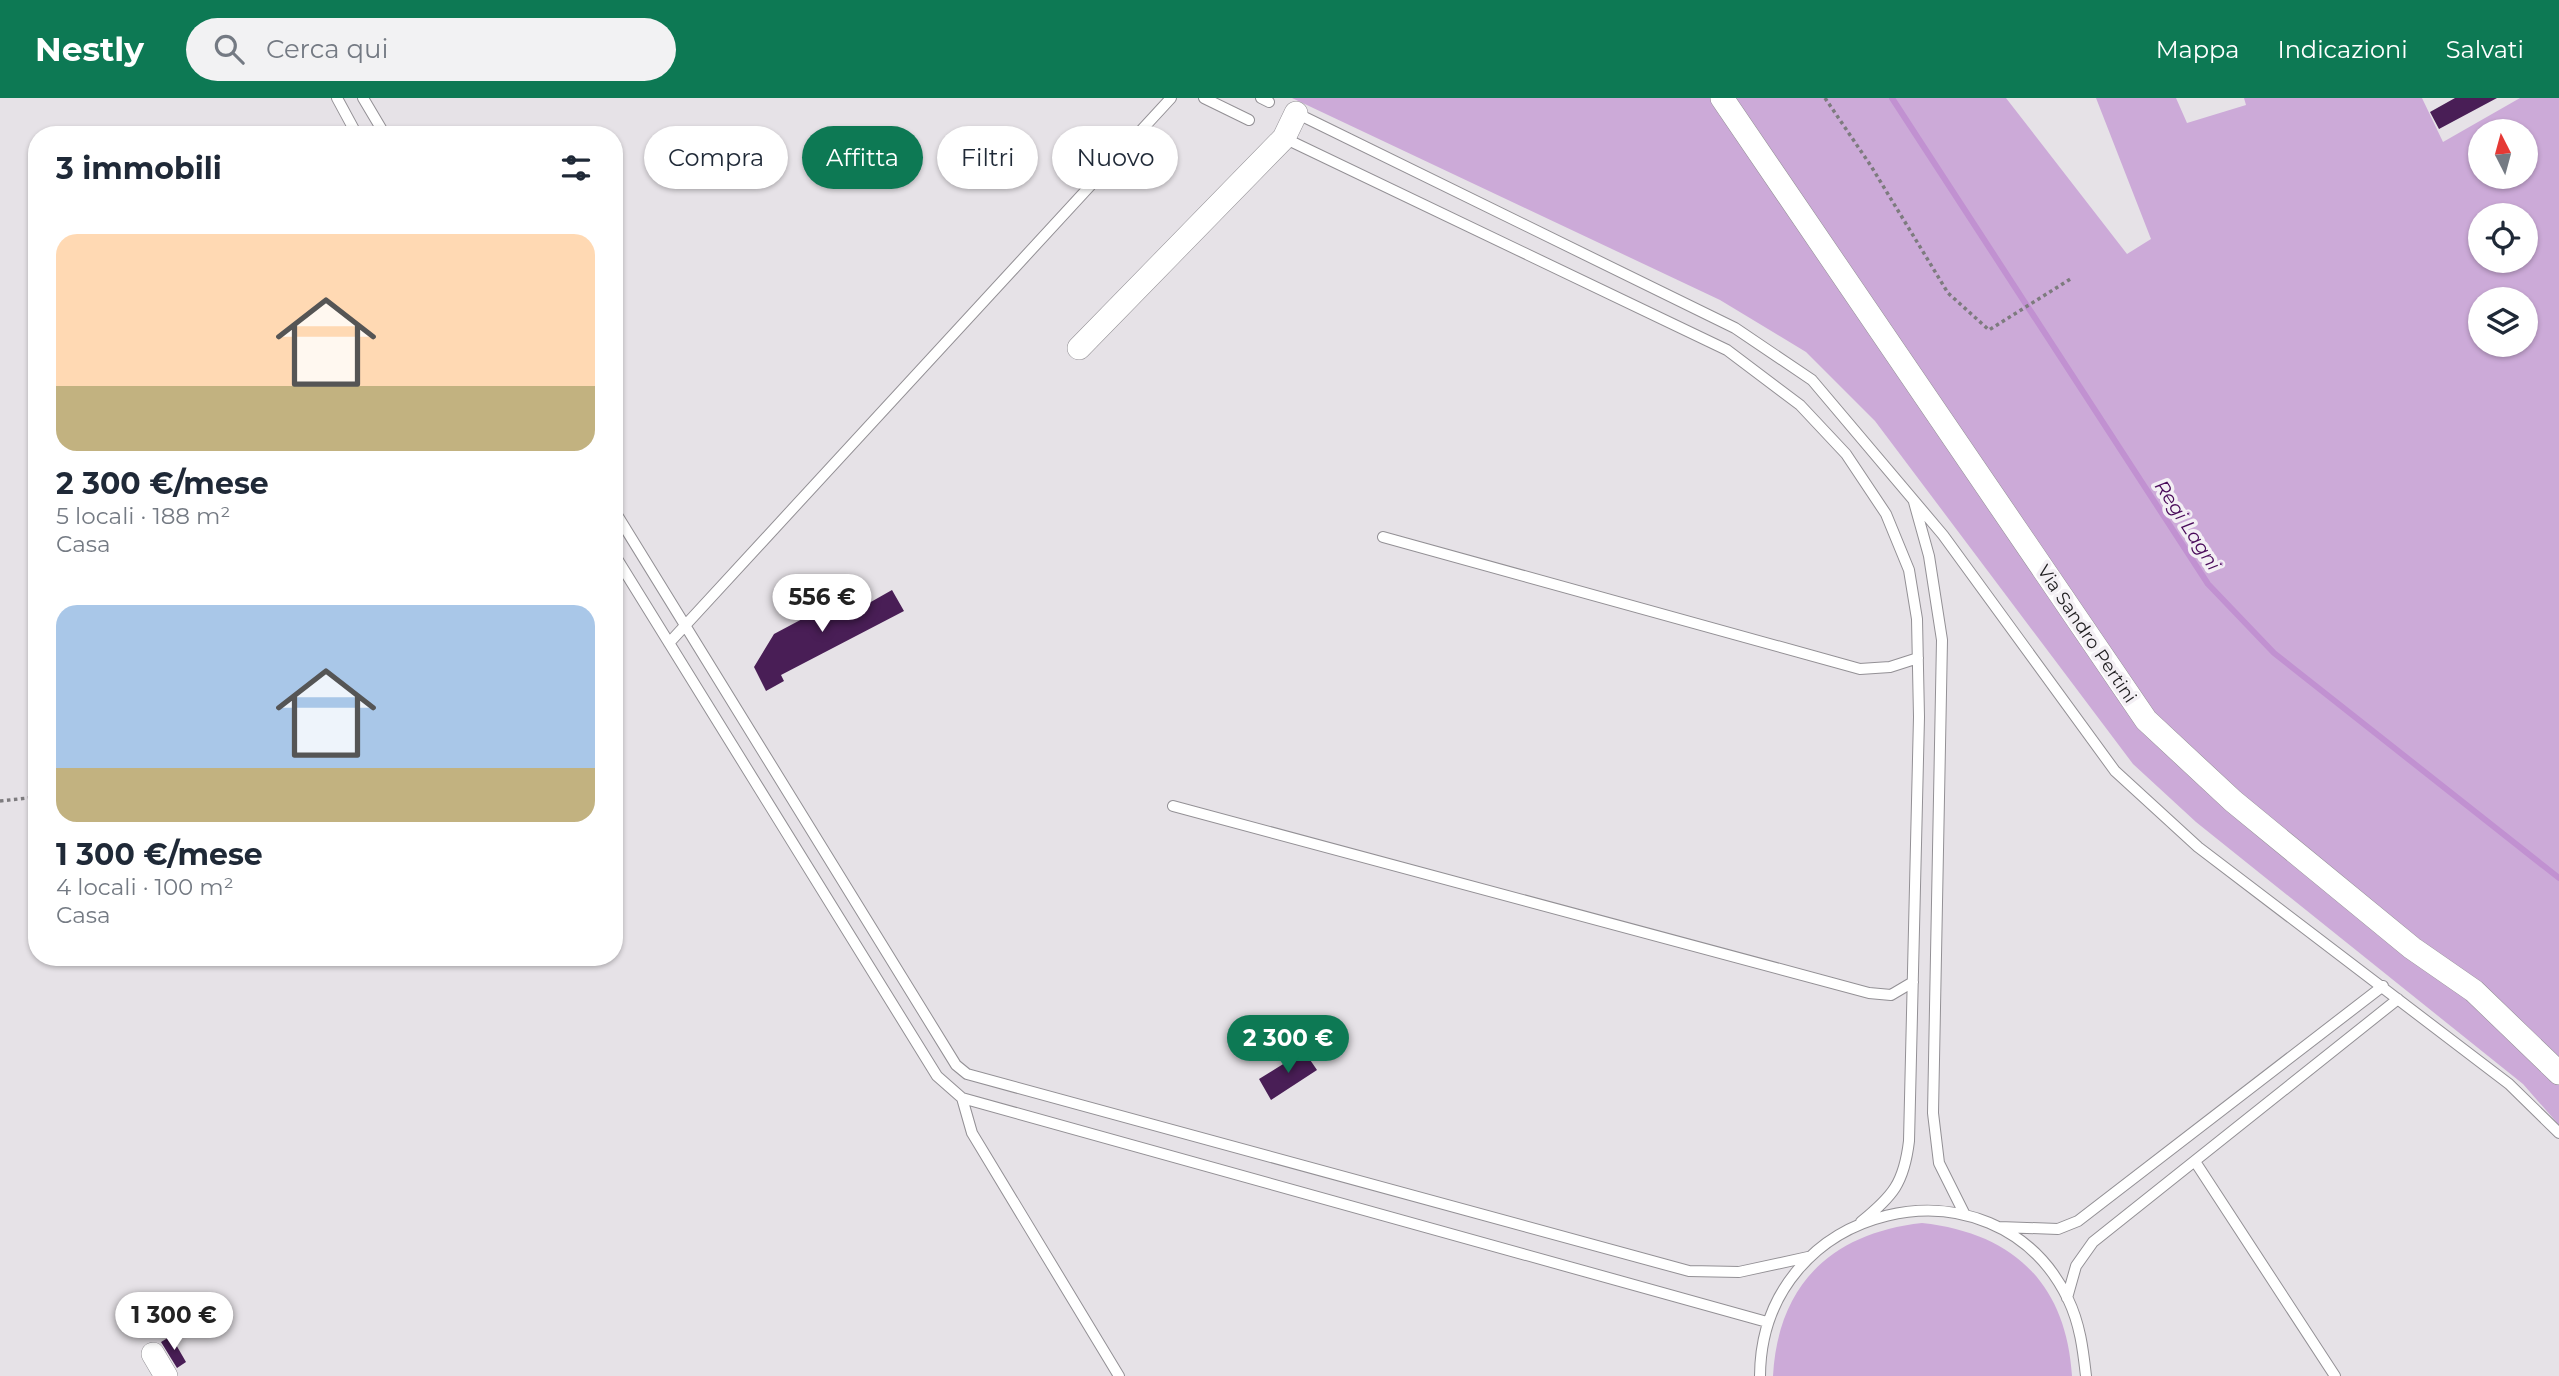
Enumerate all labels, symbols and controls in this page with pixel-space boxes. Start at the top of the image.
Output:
search box [186,18,676,81]
text: Nestly [35,29,144,69]
icon: search [210,30,248,68]
text: Cerca qui [266,33,389,65]
text: Mappa [2156,35,2239,64]
text: Indicazioni [2277,35,2408,64]
text: Salvati [2446,35,2524,64]
north arrow [2468,119,2538,189]
map controls [2468,119,2538,357]
chip: Compra [644,126,788,189]
chip: Affitta [802,126,923,189]
chip: Filtri [937,126,1038,189]
chip: Nuovo [1052,126,1178,189]
icon: filters [557,149,595,187]
text: 3 immobili [56,150,222,187]
button: locate [2468,203,2538,273]
icon: home [263,279,389,405]
button: layers [2468,287,2538,357]
text: 2 300 €/mese [56,465,269,502]
water label: Regi Lagni [2150,476,2226,576]
text: 5 locali · 188 m² [56,502,230,530]
text: Casa [56,530,111,558]
street label: Via Sandro Pertini [2033,561,2141,707]
pin: 556 € [773,574,871,634]
text: 556 € [788,583,856,611]
icon: home [263,650,389,776]
text: 1 300 €/mese [56,836,263,873]
text: 4 locali · 100 m² [56,873,234,901]
text: Casa [56,901,111,929]
pin: 2 300 € [1223,1016,1353,1075]
text: 2 300 € [1243,1024,1333,1052]
pin: 1 300 € [109,1292,239,1352]
text: 1 300 € [131,1301,217,1329]

